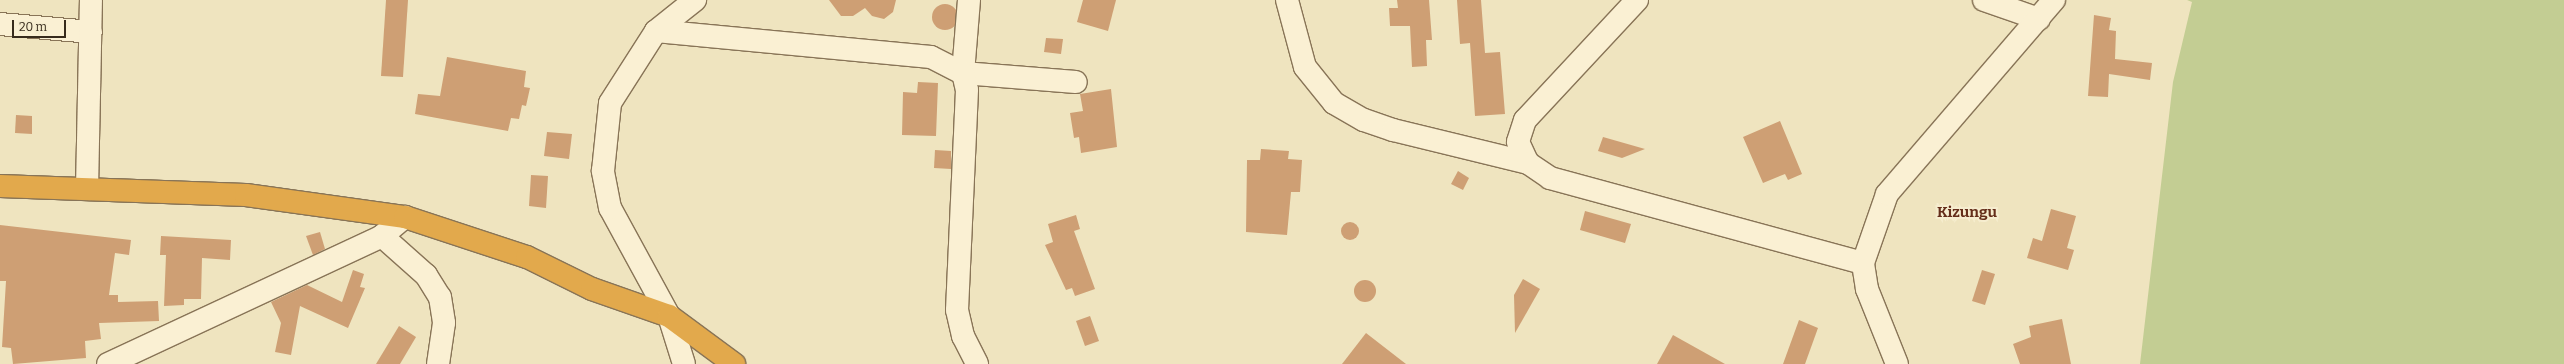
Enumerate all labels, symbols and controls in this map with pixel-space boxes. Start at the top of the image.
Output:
scale bar [14,12,68,38]
text: 20 m [19,20,47,34]
district label: Kizungu [1937,204,1997,222]

